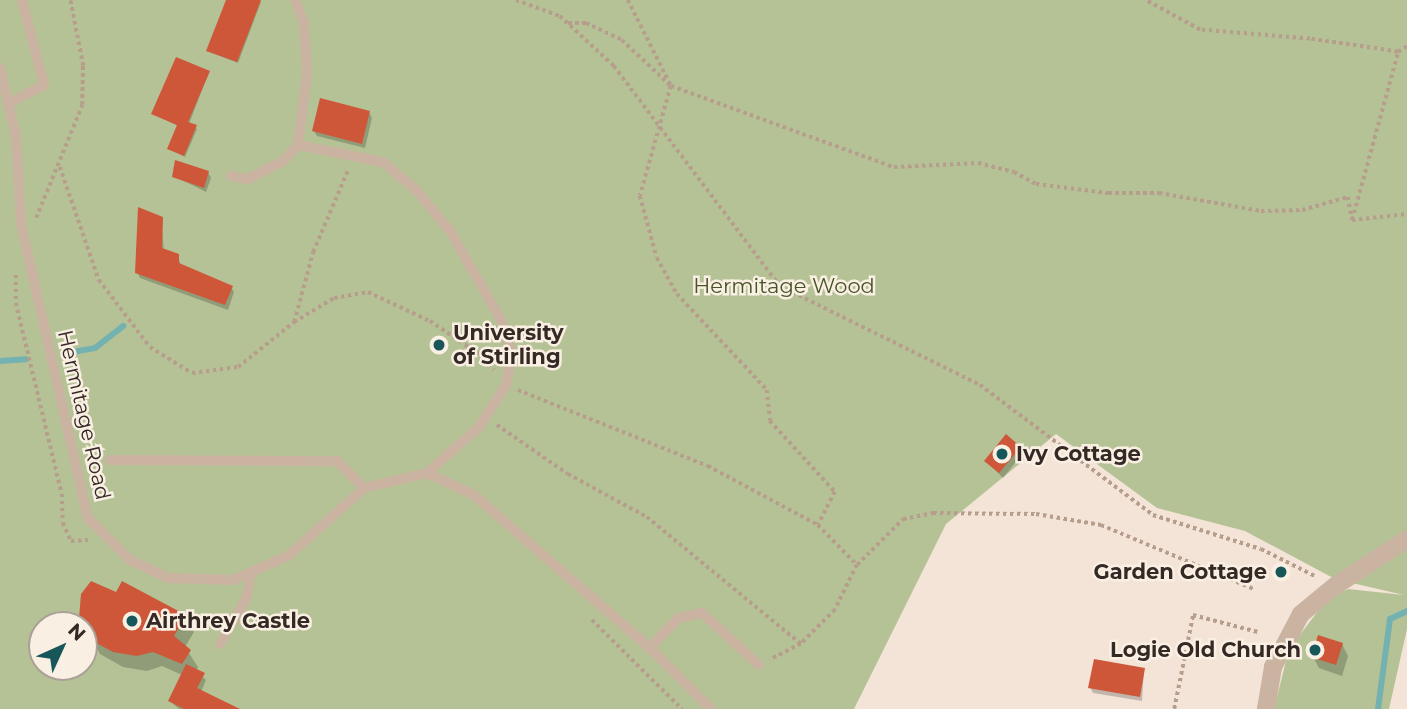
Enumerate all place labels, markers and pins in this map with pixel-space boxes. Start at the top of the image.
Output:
place label: University of Stirling [453,320,564,370]
marker: University of Stirling [431,337,447,353]
place label: Ivy Cottage [1016,441,1141,467]
marker: Ivy Cottage [994,446,1010,462]
place label: Garden Cottage [1094,559,1267,585]
marker: Garden Cottage [1273,564,1289,580]
place label: Airthrey Castle [146,608,310,634]
marker: Airthrey Castle [124,613,140,629]
place label: Logie Old Church [1110,637,1301,663]
marker: Logie Old Church [1307,642,1323,658]

